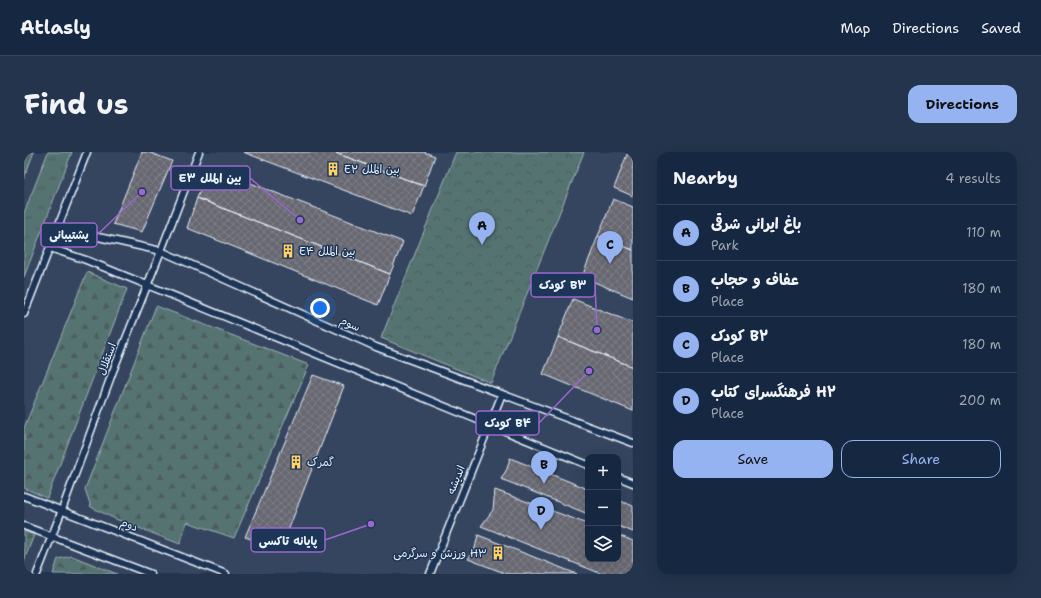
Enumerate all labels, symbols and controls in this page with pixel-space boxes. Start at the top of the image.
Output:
text: Atlasly [20,15,91,40]
text: Map [841,19,871,37]
text: Directions [893,19,959,37]
text: Saved [981,19,1021,37]
text: Find us [24,85,129,123]
button: Directions [908,85,1017,123]
building icon: E۲ بین الملل [325,161,341,177]
place label: E۲ بین الملل [344,162,400,177]
callout: E۳ بین الملل [171,166,250,190]
text: Nearby [673,167,738,189]
text: E۳ بین الملل [179,170,241,186]
text: 4 results [945,170,1001,187]
pin: A [469,212,495,245]
text: باغ ایرانی شرقی [711,214,801,234]
callout: پشتیبانی [41,223,97,247]
text: A [681,224,691,241]
text: 110 m [966,224,1001,241]
text: پشتیبانی [49,227,89,243]
pin: C [597,231,623,264]
text: Park [711,237,739,254]
building icon: E۴ بین الملل [280,243,296,259]
place label: E۴ بین الملل [299,244,356,259]
text: عفاف و حجاب [711,270,799,290]
callout: کودک B۳ [531,273,595,297]
text: کودک B۳ [539,277,587,293]
text: B [682,280,690,297]
text: 180 m [962,280,1001,297]
text: Place [711,293,744,310]
your location [310,298,330,318]
street label: سوم [337,313,363,336]
text: کودک B۲ [711,326,769,346]
text: C [682,336,690,353]
text: 180 m [962,336,1001,353]
street label: استقلال [94,341,120,377]
text: Place [711,349,744,366]
text: فرهنگسرای کتاب H۲ [711,382,837,402]
text: D [681,392,691,409]
text: 200 m [959,392,1001,409]
text: Place [711,405,744,422]
callout: کودک B۴ [476,411,539,435]
text: کودک B۴ [484,415,532,431]
button: Save [673,440,833,478]
button: Share [841,440,1001,478]
pin: B [531,451,557,484]
building icon: گمرک [288,454,304,470]
map controls [585,454,621,562]
button: + [585,454,621,490]
place label: گمرک [307,455,334,470]
street label: اندیشه [443,463,469,497]
button: − [585,490,621,526]
pin: D [528,497,554,530]
street label: دوم [118,515,140,536]
button: layers [585,526,621,562]
callout: پایانه تاکسی [251,528,325,552]
text: پایانه تاکسی [259,533,318,549]
building icon: ورزش و سرگرمی H۳ [490,545,506,561]
place label: ورزش و سرگرمی H۳ [393,546,487,561]

